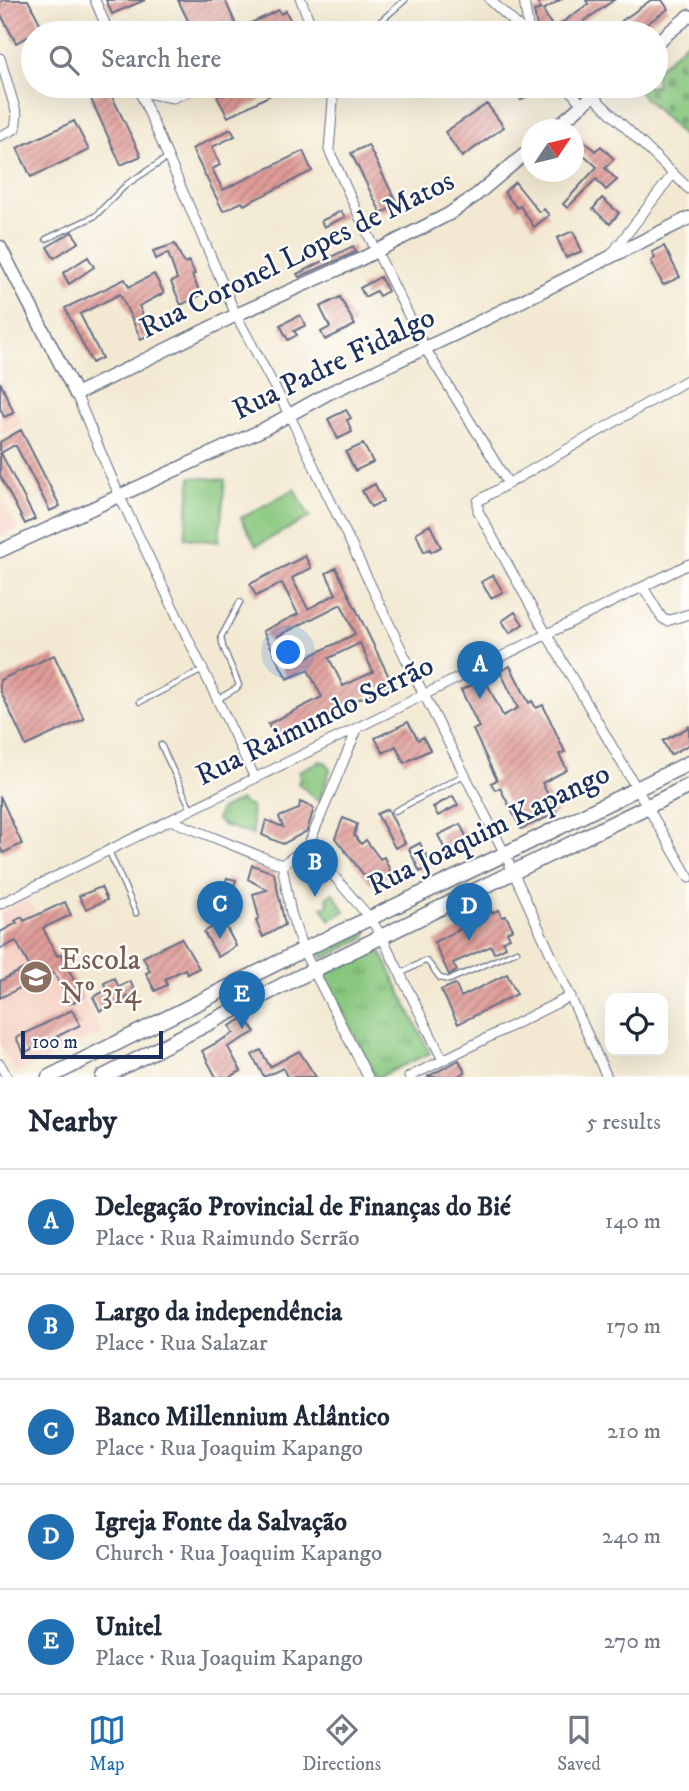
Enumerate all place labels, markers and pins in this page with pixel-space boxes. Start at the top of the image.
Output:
pin: A [457,641,503,699]
pin: B [292,839,338,897]
pin: C [197,881,243,939]
pin: D [446,883,492,941]
place label: Escola Nº 314 [60,942,142,1013]
school or university icon: Escola Nº 314 [17,958,55,996]
pin: E [219,971,265,1029]

